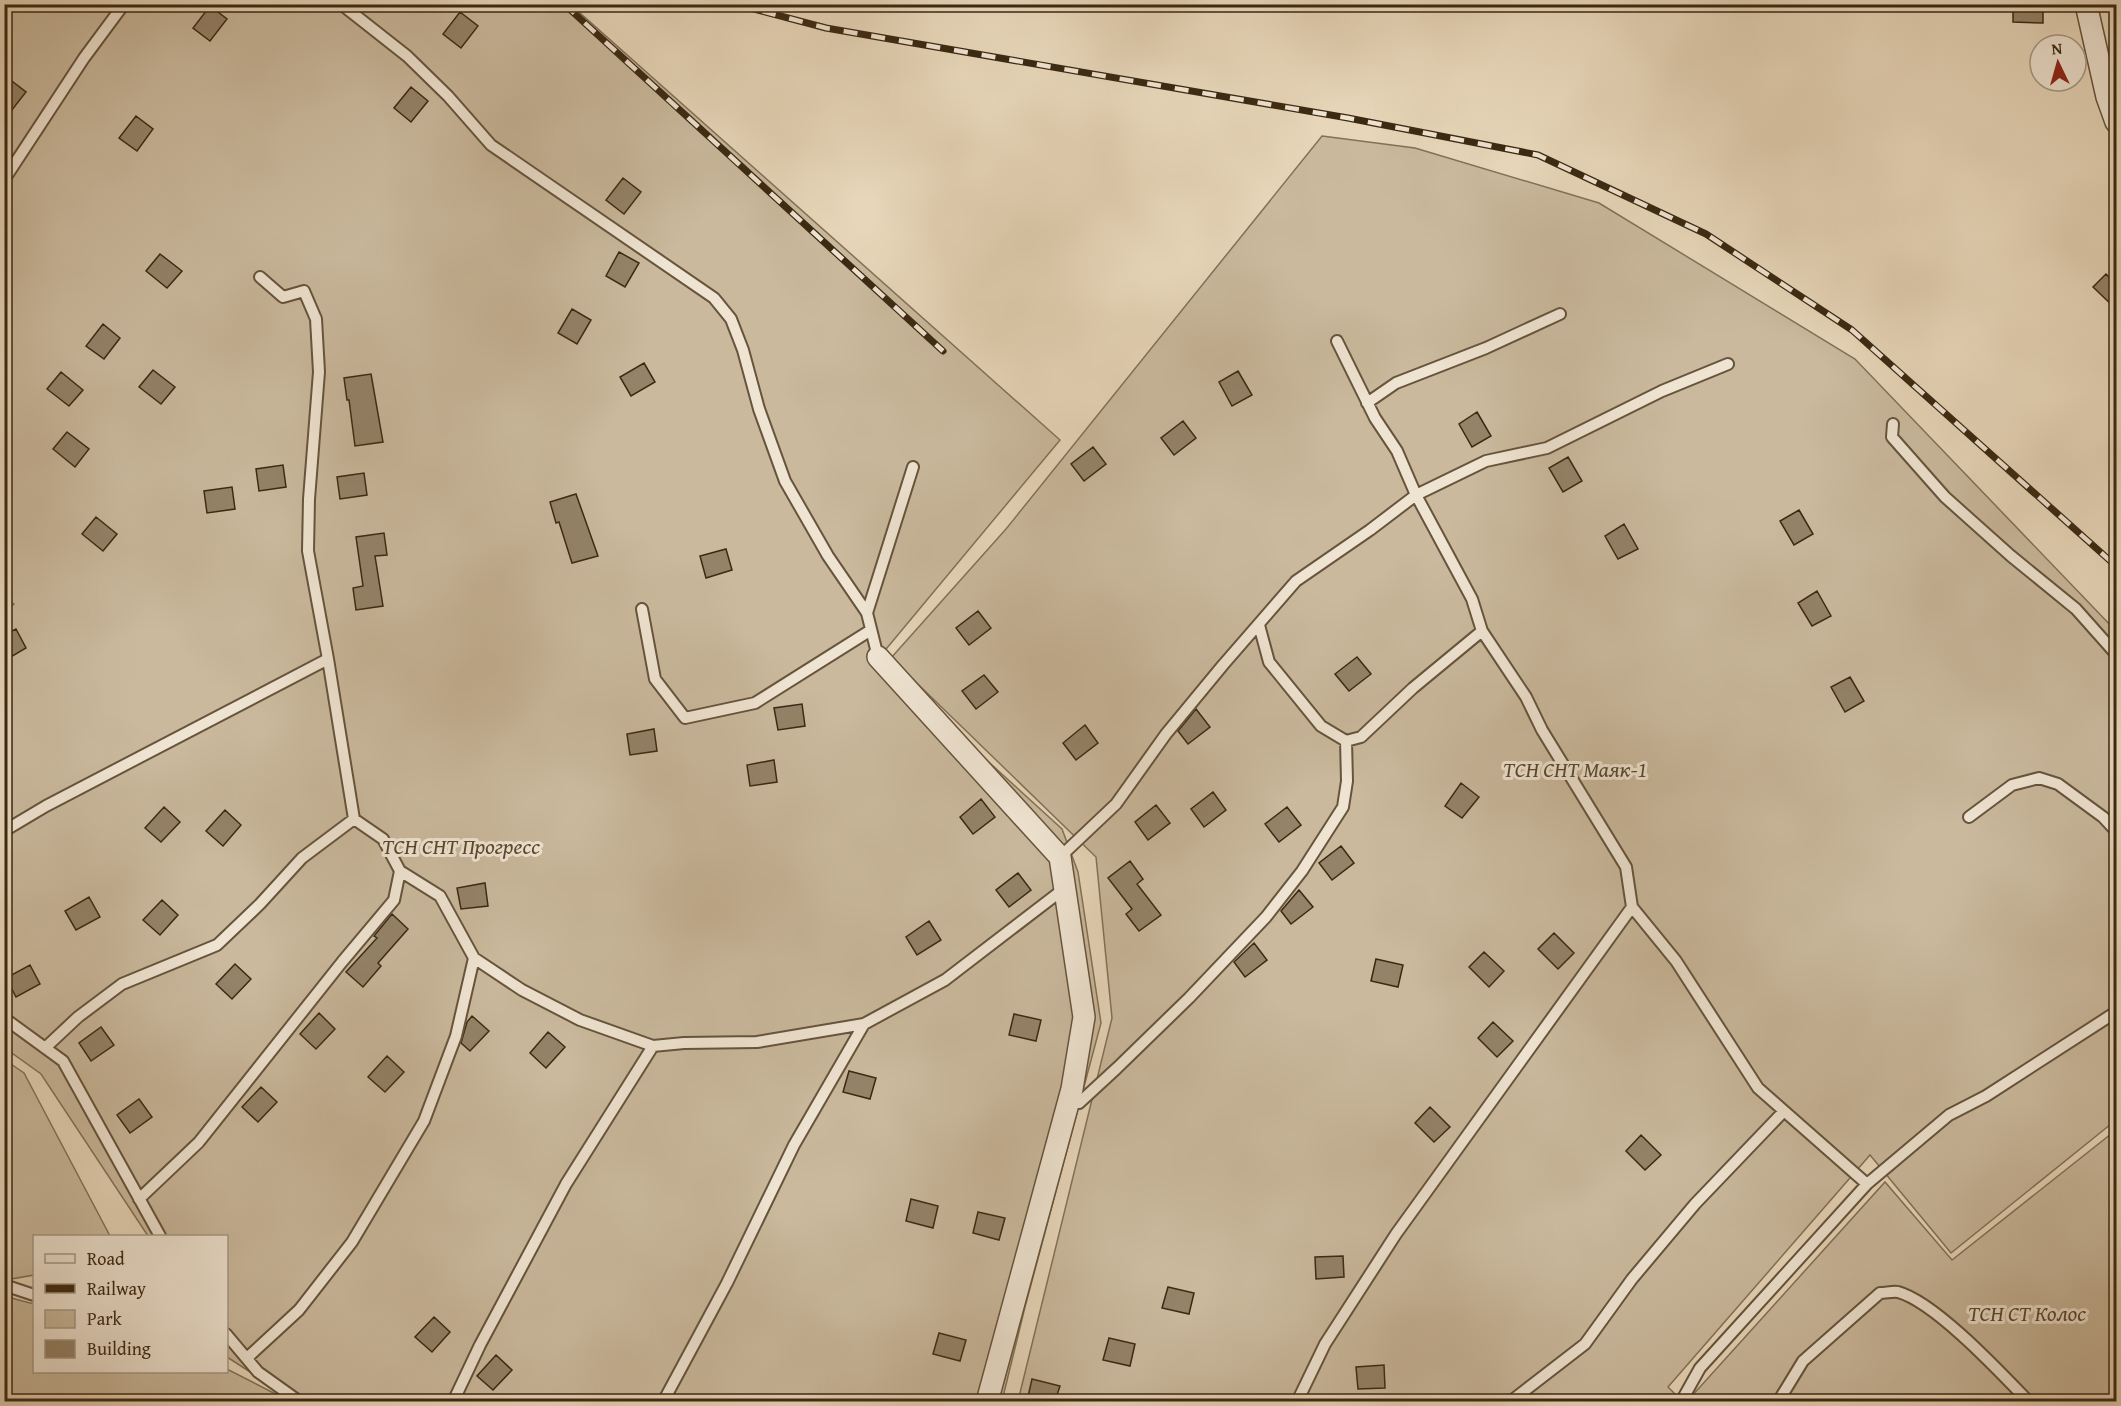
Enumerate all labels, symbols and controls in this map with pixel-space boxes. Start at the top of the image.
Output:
north arrow [2028,33,2088,93]
text: N [2050,36,2063,60]
park label: ТСН СНТ Маяк-1 [1503,753,1647,785]
park label: ТСН СНТ Прогресс [382,830,541,862]
legend [33,1235,228,1373]
text: Road [87,1245,125,1272]
text: Railway [87,1275,146,1302]
park label: ТСН СТ Колос [1968,1297,2087,1329]
text: Park [87,1305,123,1332]
text: Building [87,1335,151,1362]

